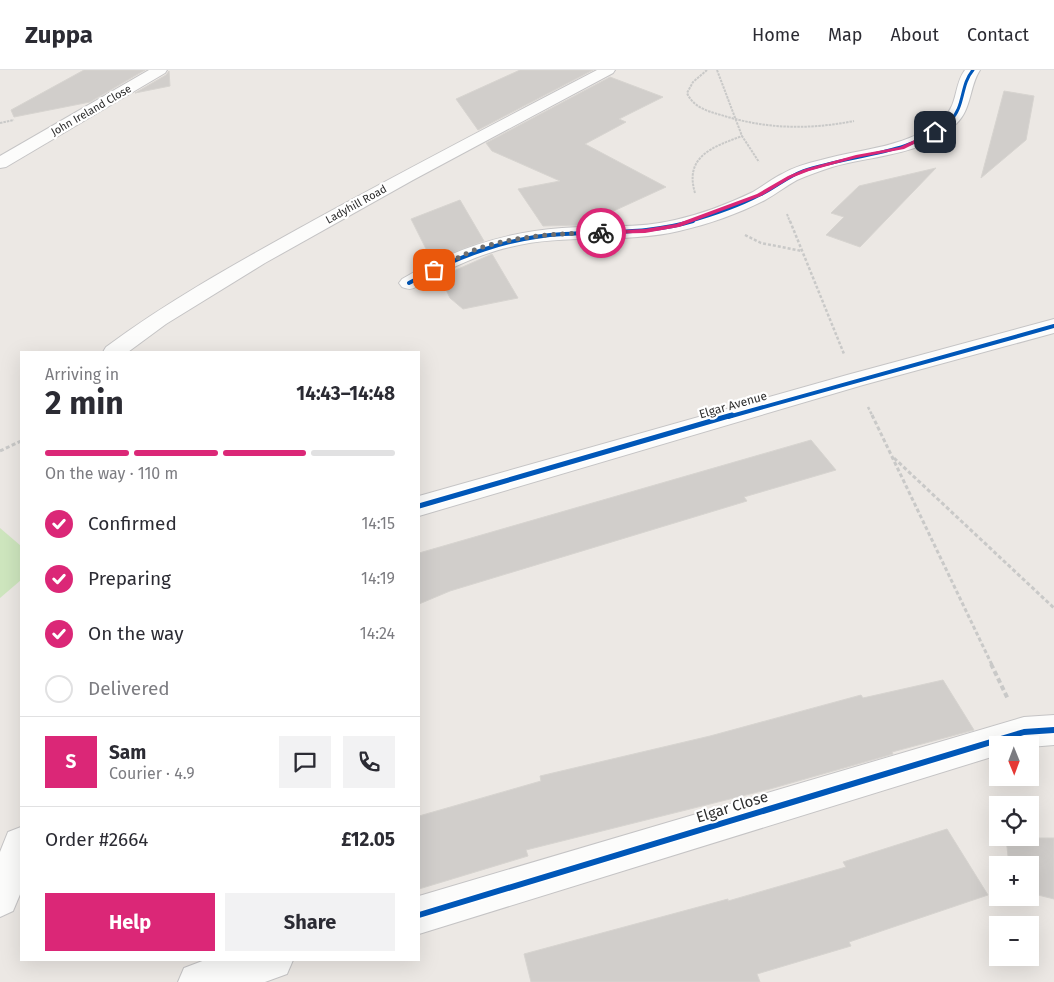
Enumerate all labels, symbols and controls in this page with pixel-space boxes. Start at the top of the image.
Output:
text: Zuppa [25,21,93,49]
text: Home [752,24,800,46]
text: Map [828,24,862,46]
text: About [890,24,939,46]
text: Contact [967,24,1029,46]
street label: John Ireland Close [49,82,134,139]
pin [914,111,956,153]
icon: home [921,118,949,146]
street label: Ladyhill Road [324,182,389,227]
courier [576,208,626,258]
icon: bike [587,219,615,247]
pin [413,249,455,291]
icon: bag [420,256,448,284]
text: Arriving in [45,365,119,384]
text: 14:43–14:48 [296,382,395,405]
text: 2 min [45,384,124,422]
street label: Elgar Avenue [697,389,769,421]
text: On the way · 110 m [45,464,178,483]
icon: check [45,510,73,538]
text: Confirmed [88,512,177,535]
text: 14:15 [361,514,395,533]
icon: check [45,565,73,593]
text: Preparing [88,567,171,590]
text: 14:19 [361,569,395,588]
icon: check [45,620,73,648]
text: On the way [88,622,184,645]
text: 14:24 [360,624,395,643]
text: Delivered [88,677,170,700]
button: chat [279,736,331,788]
button: phone [343,736,395,788]
north arrow [989,736,1039,786]
map controls [989,736,1039,966]
text: Sam [109,741,146,764]
text: S [66,750,76,773]
text: Courier · 4.9 [109,764,195,783]
street label: Elgar Close [694,788,770,826]
button: locate [989,796,1039,846]
text: Order #2664 [45,828,148,851]
text: £12.05 [341,828,395,851]
button: + [989,856,1039,906]
button: Help [45,893,215,951]
button: Share [225,893,395,951]
button: − [989,916,1039,966]

